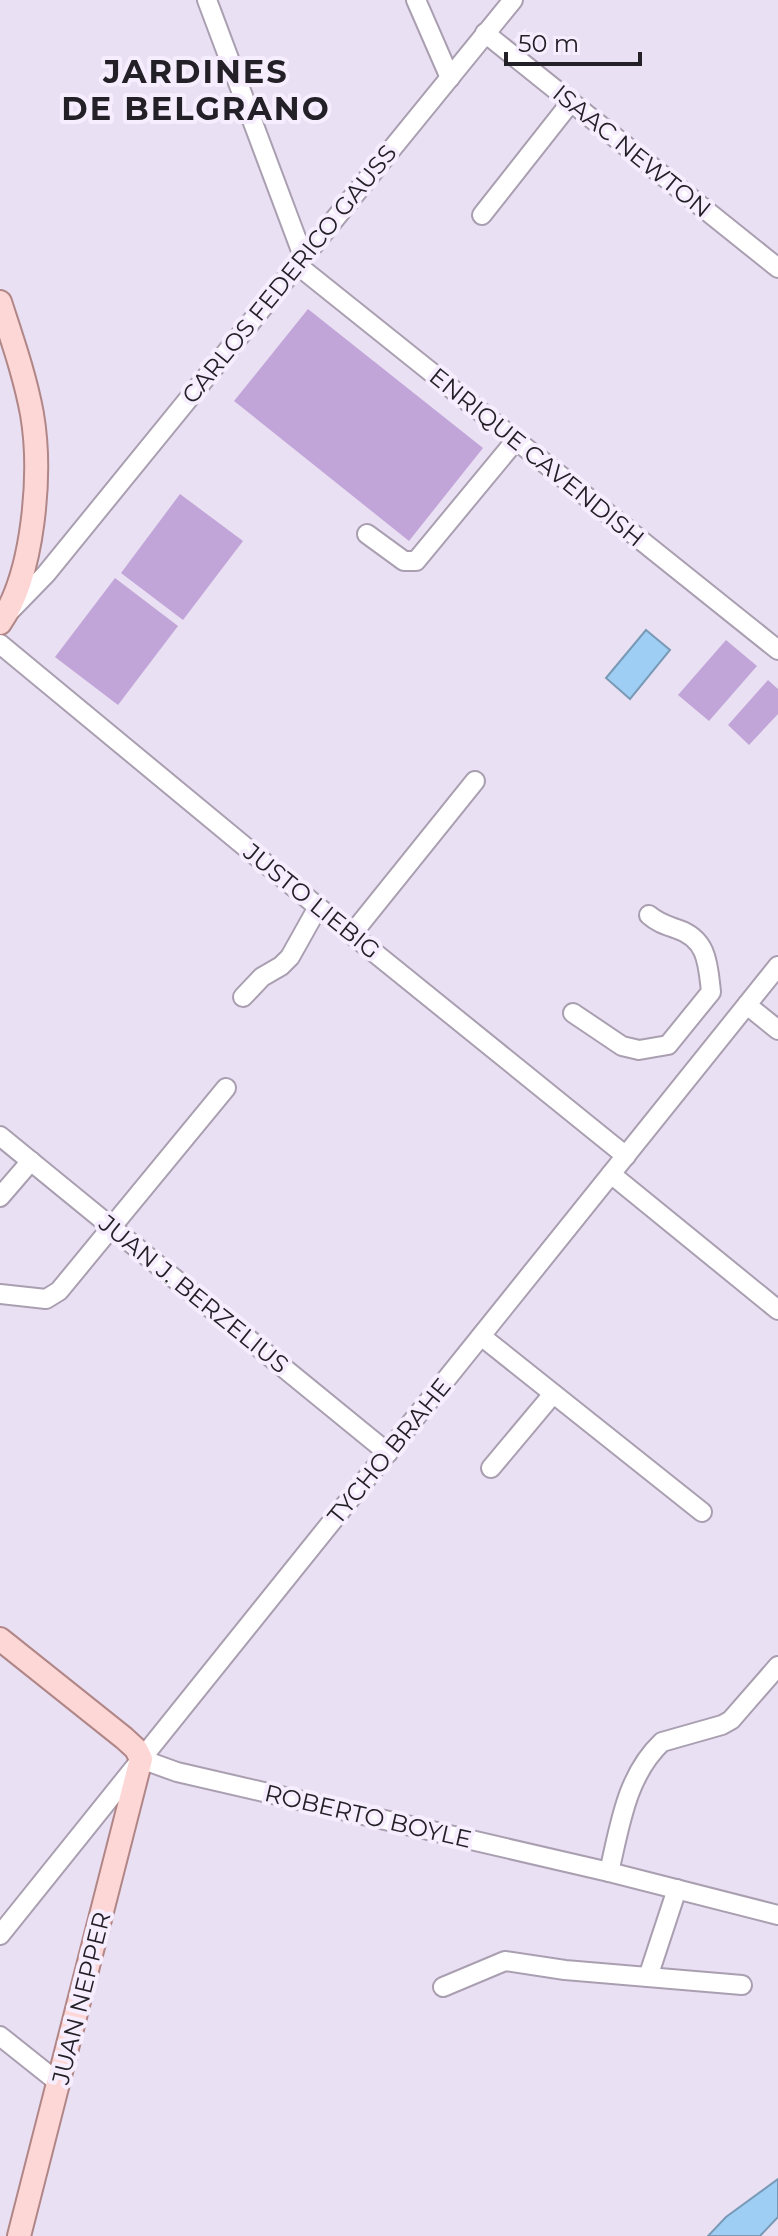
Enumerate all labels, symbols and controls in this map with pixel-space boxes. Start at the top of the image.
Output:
scale bar [506,16,640,66]
text: 50 m [518,29,579,58]
district label: JARDINES DE BELGRANO [61,52,331,128]
street label: ISAAC NEWTON [547,78,717,224]
street label: CARLOS FEDERICO GAUSS [176,139,402,409]
street label: ENRIQUE CAVENDISH [424,361,650,553]
street label: JUSTO LIEBIG [237,837,386,965]
street label: JUAN J. BERZELIUS [93,1208,295,1379]
street label: TYCHO BRAHE [321,1372,457,1530]
street label: ROBERTO BOYLE [262,1778,474,1854]
street label: JUAN NEPPER [45,1909,116,2088]

